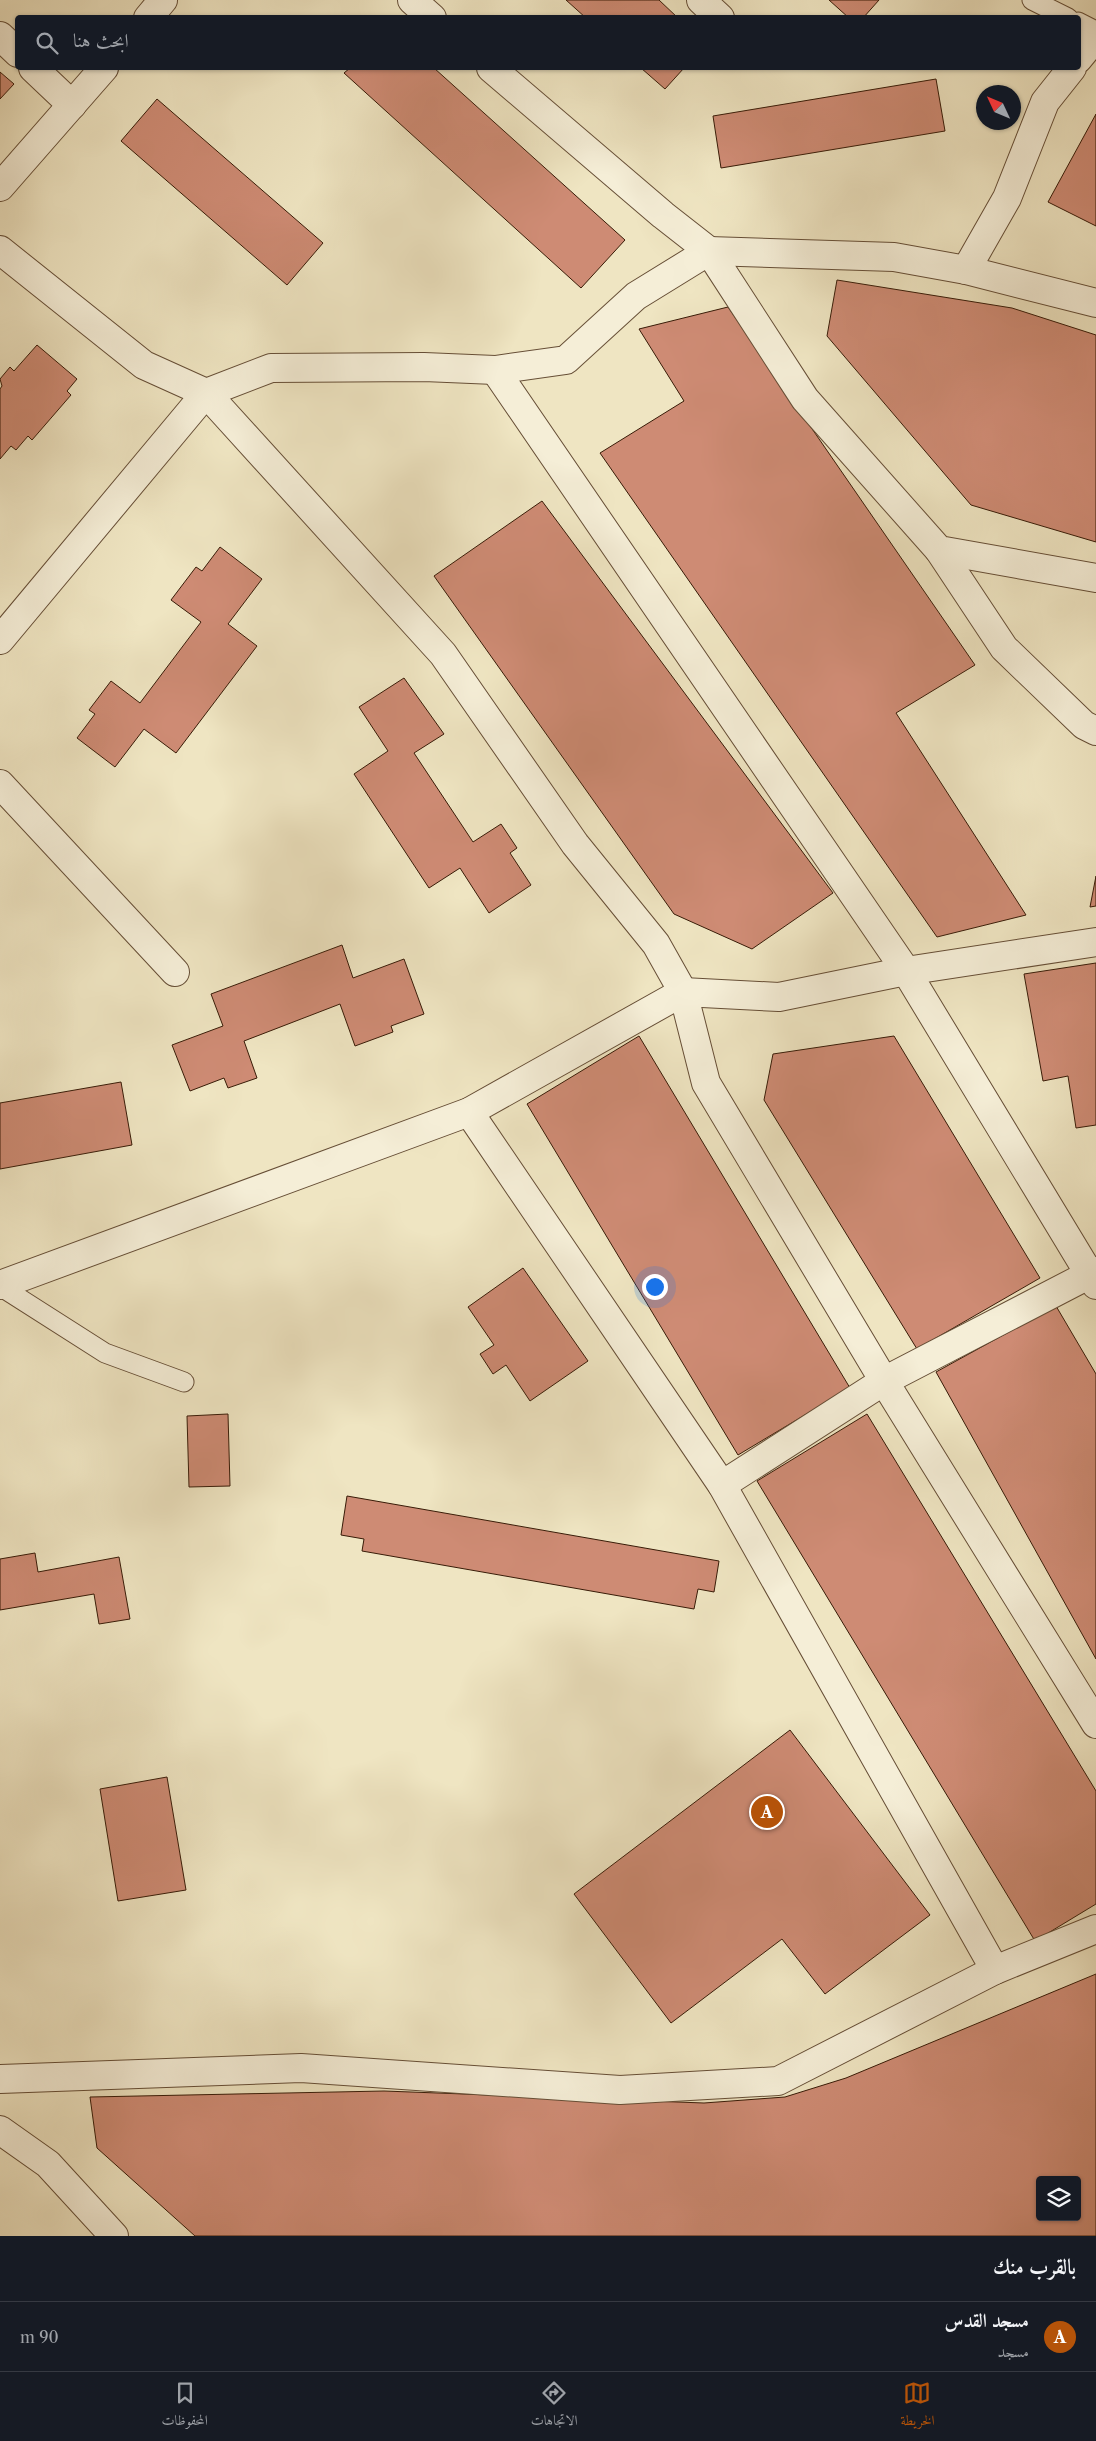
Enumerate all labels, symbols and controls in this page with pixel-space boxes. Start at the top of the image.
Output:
search box [15,15,1081,70]
icon: search [33,29,61,57]
text: ابحث هنا [73,29,129,52]
north arrow [976,85,1021,130]
your location [642,1274,668,1300]
pin: A [751,1793,783,1831]
map controls [1036,2176,1081,2221]
button: layers [1036,2176,1081,2221]
text: بالقرب منك [993,2254,1076,2279]
text: مسجد القدس [945,2309,1029,2332]
text: 90 m [20,2327,59,2347]
text: A [1054,2327,1066,2347]
text: مسجد [998,2341,1029,2361]
tab: المحفوظات [162,2379,208,2434]
tab: الاتجاهات [531,2379,577,2434]
tab: الخريطة [900,2379,935,2434]

